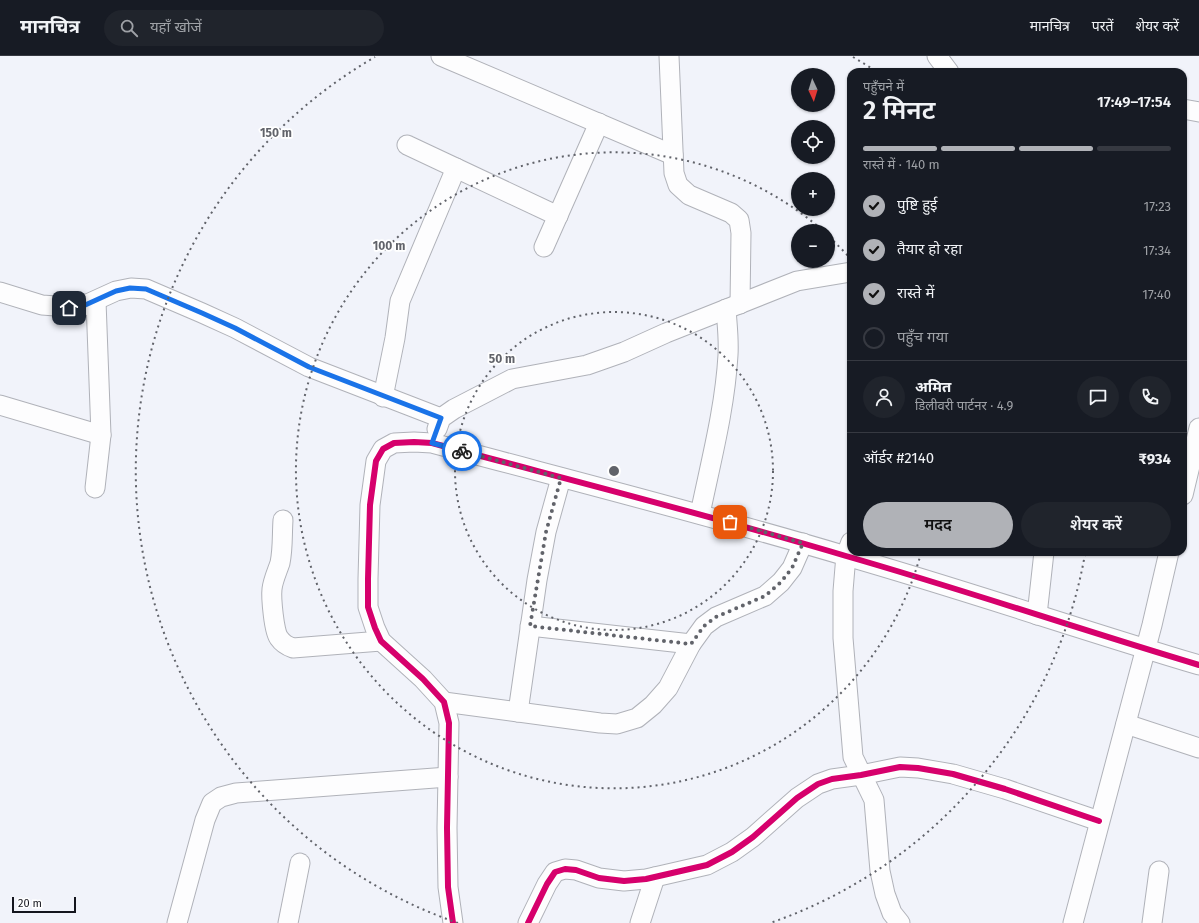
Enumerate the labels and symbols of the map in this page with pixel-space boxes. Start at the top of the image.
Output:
north arrow [791,68,835,112]
text: 150 m [260,126,292,140]
text: 100 m [373,239,405,253]
pin [52,291,86,325]
text: 50 m [489,352,515,366]
courier [442,431,482,471]
centre of rings [607,464,621,478]
pin [713,505,747,539]
scale bar [12,895,76,914]

